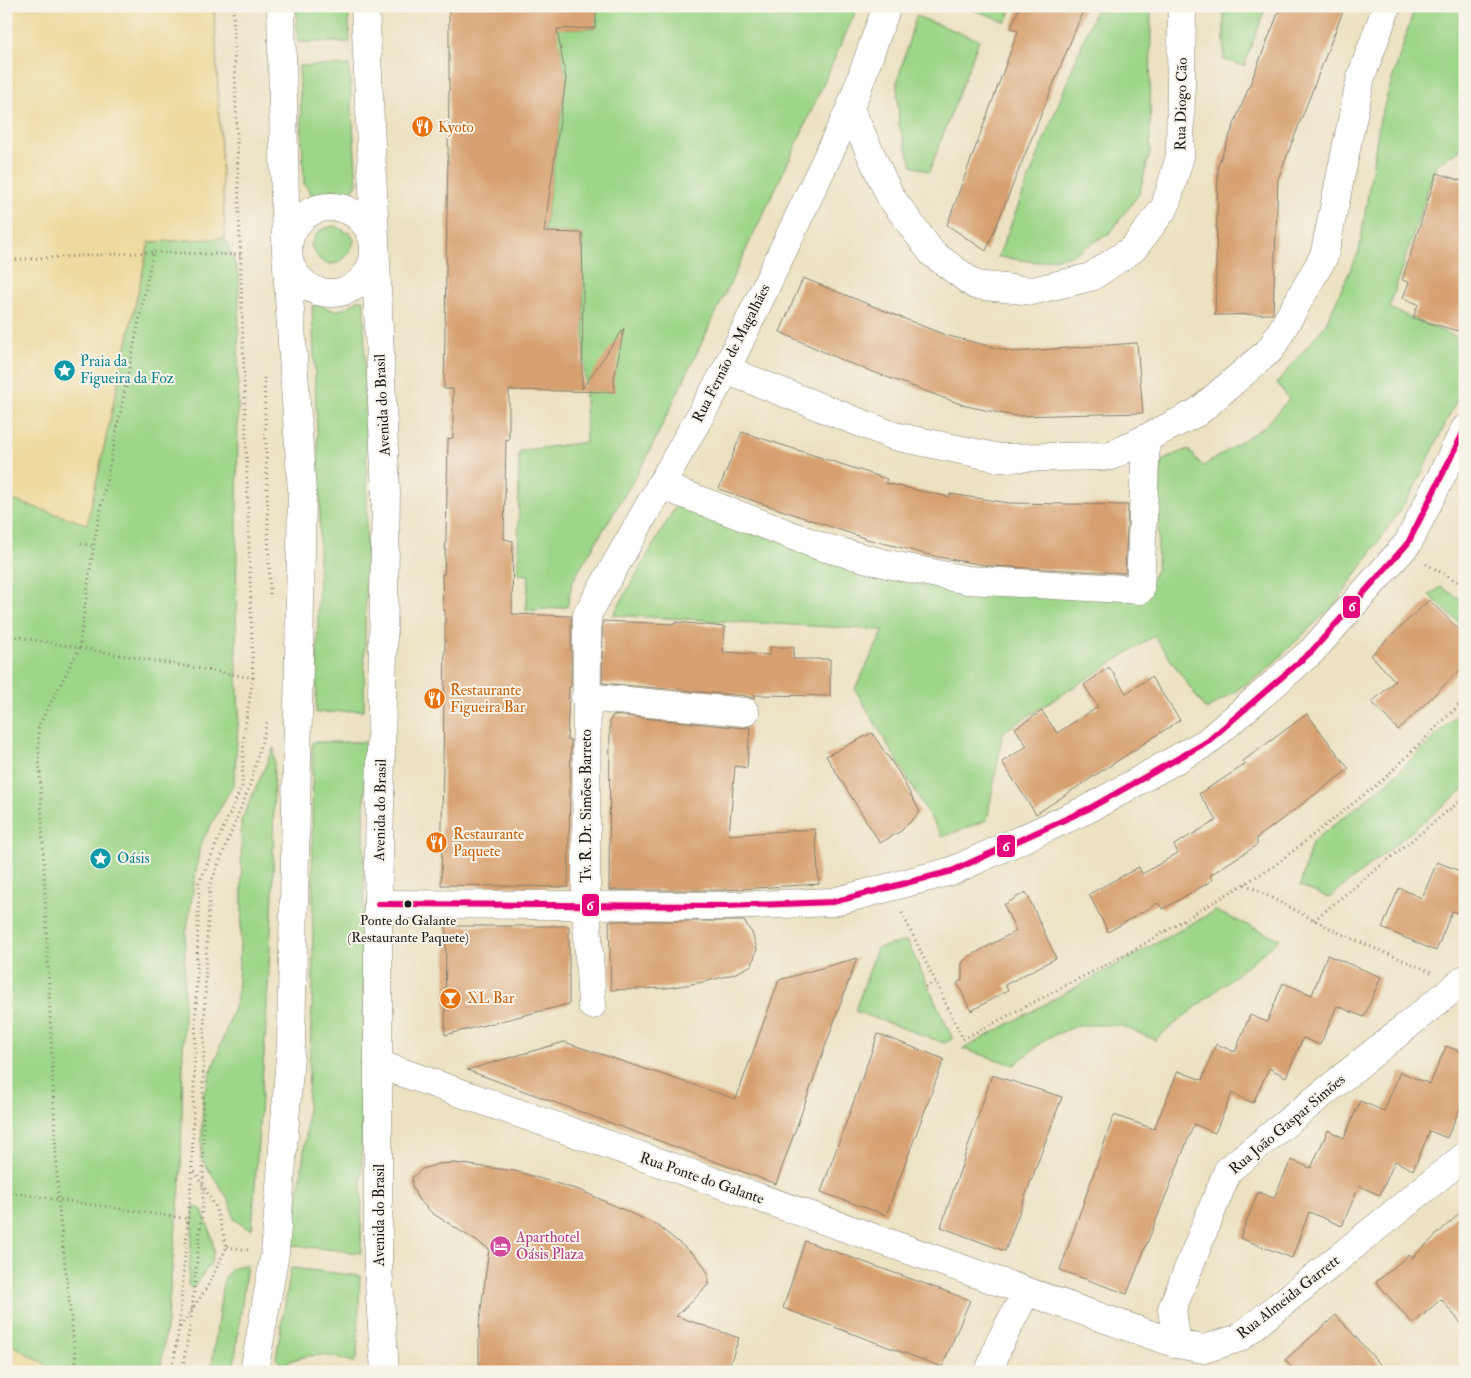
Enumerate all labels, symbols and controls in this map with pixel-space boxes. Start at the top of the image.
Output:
street label: Rua Diogo Cão [1171,57,1192,151]
restaurant icon: Kyoto [410,115,434,139]
place label: Kyoto [438,118,474,137]
street label: Rua Fernão de Magalhães [688,281,775,426]
place label: Praia da Figueira da Foz [80,352,174,388]
street label: Avenida do Brasil [370,353,395,458]
place icon: Praia da Figueira da Foz [52,358,76,382]
line badge: 6 [1342,595,1361,619]
text: 6 [1348,598,1356,615]
place label: Restaurante Figueira Bar [450,681,526,717]
restaurant icon: Restaurante Figueira Bar [422,687,446,711]
street label: Tv. R. Dr. Simões Barreto [577,729,596,883]
street label: Avenida do Brasil [370,759,391,862]
place label: Restaurante Paquete [453,825,524,861]
restaurant icon: Restaurante Paquete [425,831,449,855]
line badge: 6 [996,834,1016,858]
text: 6 [1002,838,1010,855]
place icon: Oásis [89,846,113,870]
place label: Oásis [117,849,150,868]
line badge: 6 [581,893,600,917]
text: 6 [586,897,594,914]
marker: Ponte do Galante (Restaurante Paquete) [403,899,413,909]
place label: Ponte do Galante (Restaurante Paquete) [347,912,469,946]
bar icon: XL Bar [439,986,463,1010]
place label: XL Bar [467,989,515,1008]
street label: Rua João Gaspar Simões [1225,1070,1350,1179]
street label: Rua Ponte do Galante [637,1148,767,1209]
street label: Avenida do Brasil [370,1164,389,1267]
place label: Aparthotel Oásis Plaza [515,1228,585,1264]
hotel icon: Aparthotel Oásis Plaza [488,1234,512,1258]
street label: Rua Almeida Garrett [1233,1251,1344,1343]

